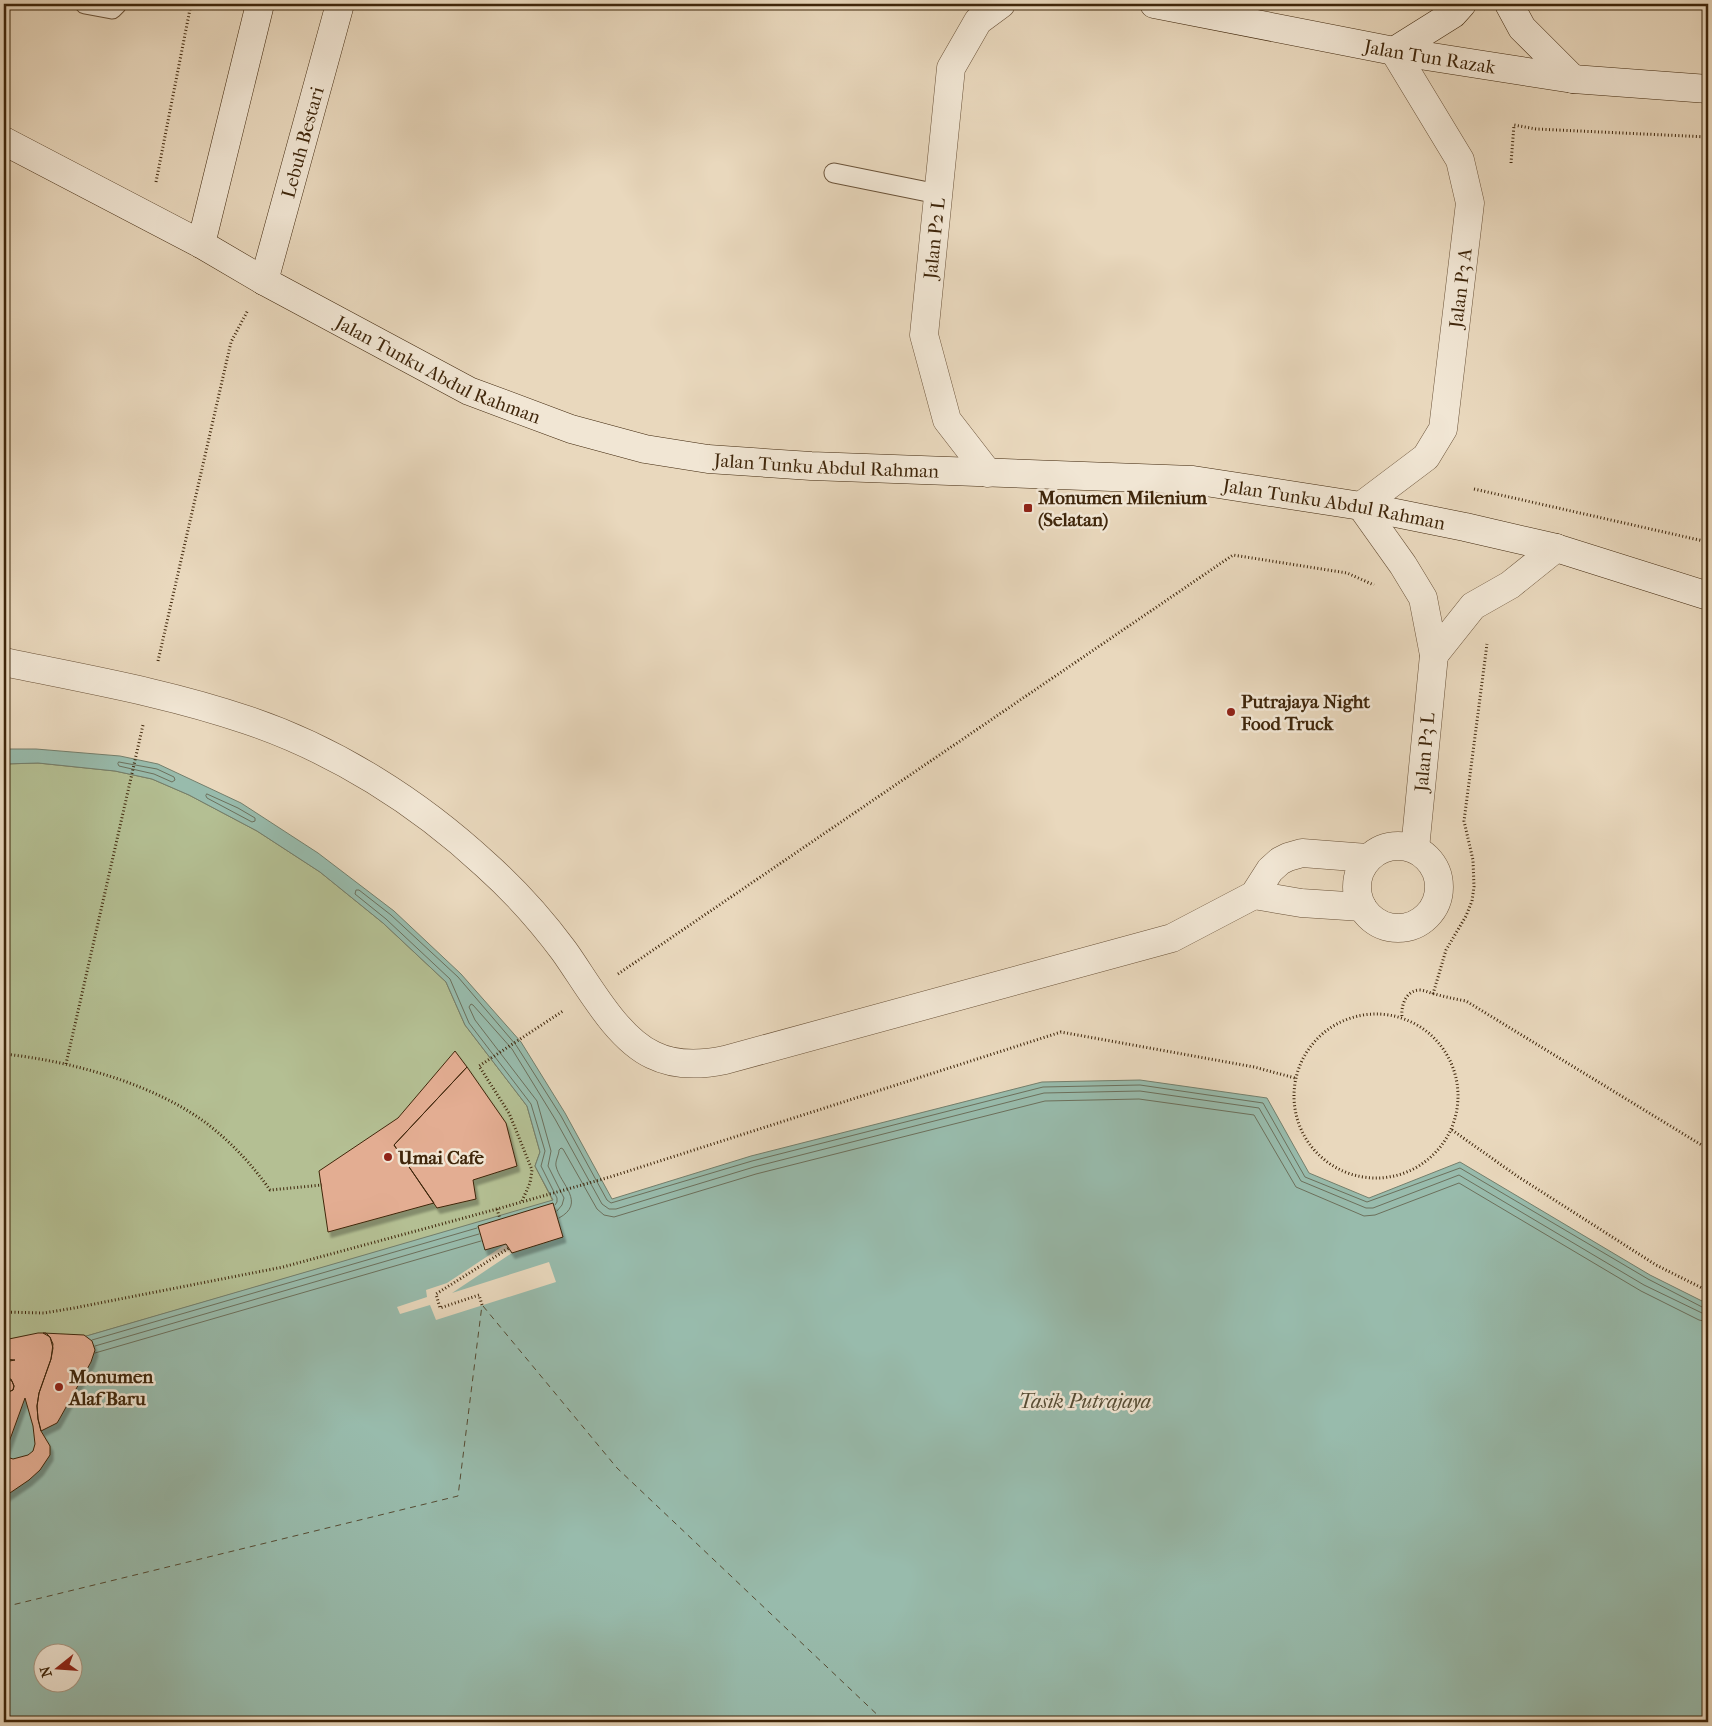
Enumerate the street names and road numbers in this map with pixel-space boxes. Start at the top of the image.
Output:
street label: Jalan Tun Razak [1360,35,1497,79]
street label: Lebuh Bestari [277,84,329,200]
street label: Jalan P2 L [920,196,950,282]
street label: Jalan P3 A [1445,246,1477,331]
street label: Jalan Tunku Abdul Rahman [330,310,543,429]
street label: Jalan Tunku Abdul Rahman [711,449,939,483]
street label: Jalan Tunku Abdul Rahman [1219,474,1447,535]
street label: Jalan P3 L [1410,711,1439,795]

